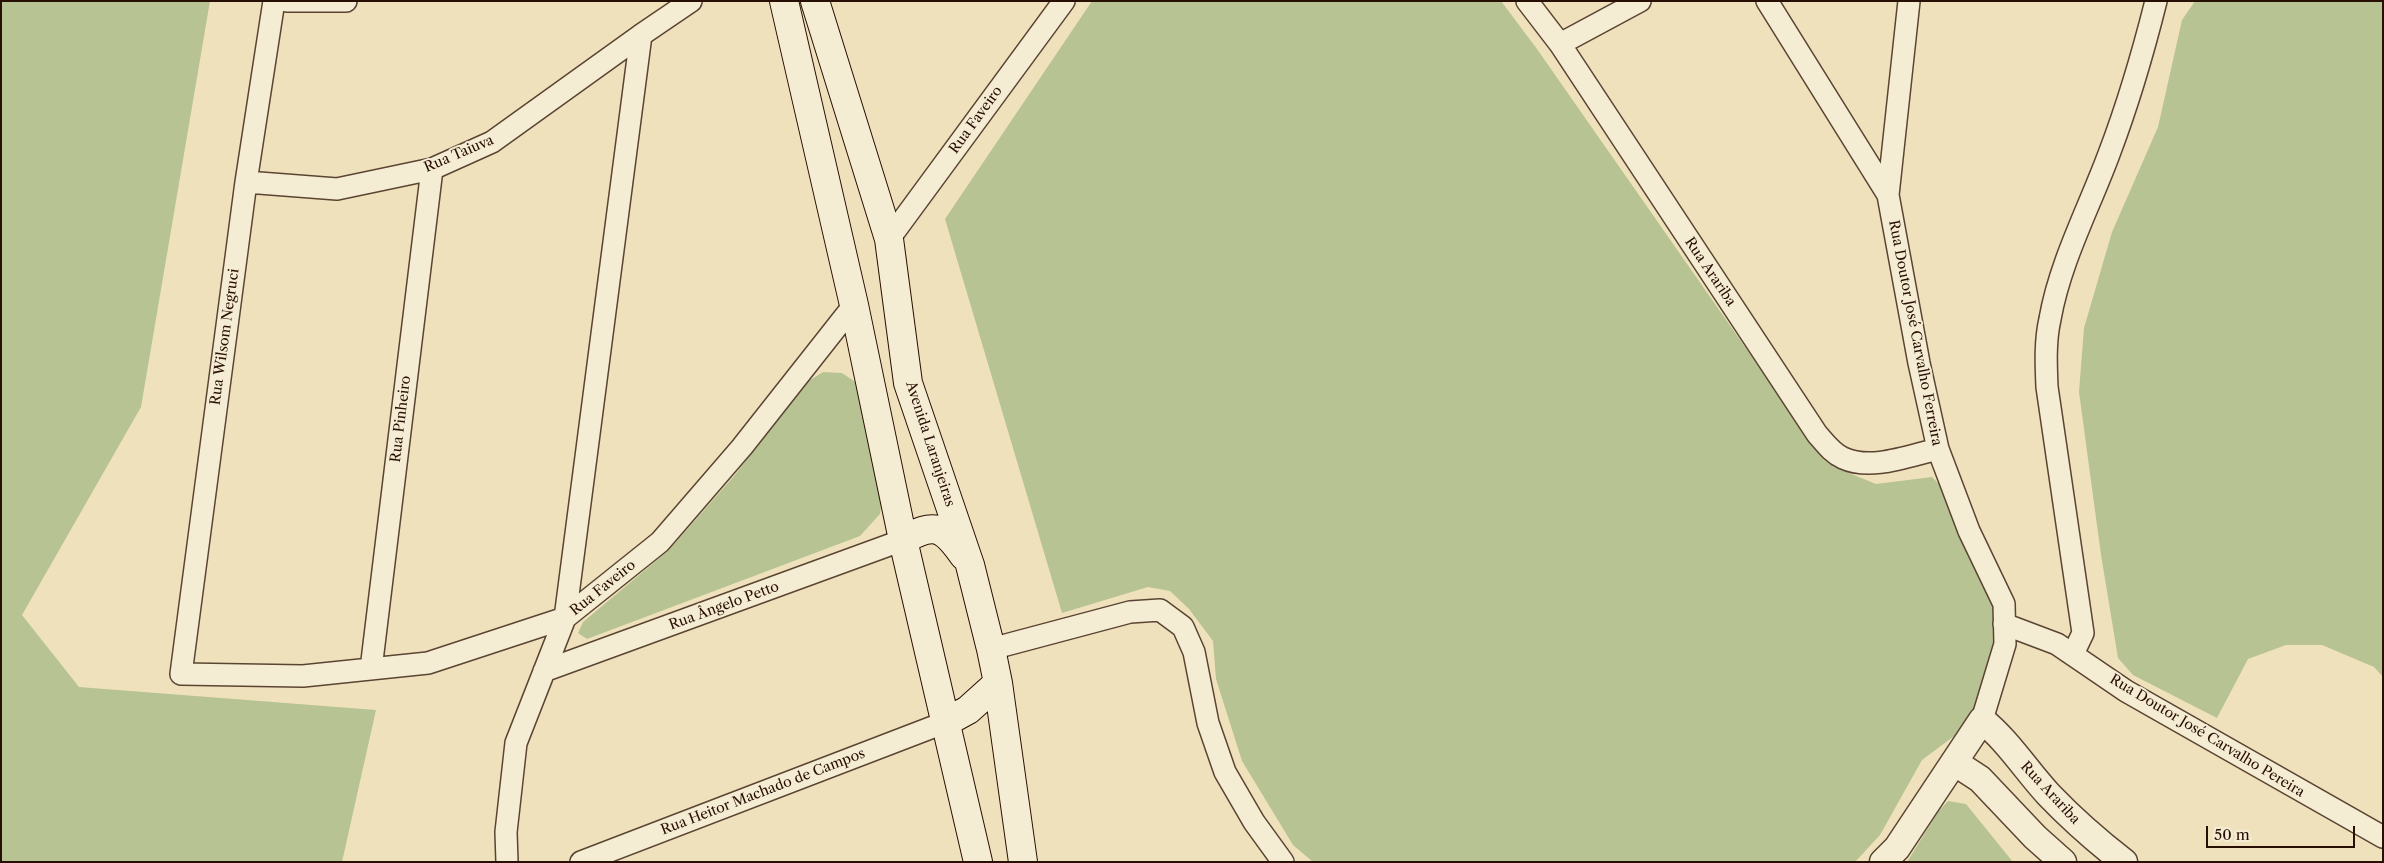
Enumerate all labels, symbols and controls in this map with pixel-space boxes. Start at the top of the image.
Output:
street label: Rua Faveiro [946,83,1006,157]
street label: Rua Taiuva [422,132,496,176]
street label: Rua Doutor José Carvalho Ferreira [1885,219,1945,447]
street label: Rua Arariba [1681,234,1739,310]
street label: Rua Wilsom Negruci [207,268,243,406]
street label: Rua Pinheiro [387,375,415,463]
street label: Avenida Laranjeiras [902,379,958,509]
street label: Rua Faveiro [567,557,639,619]
street label: Rua Ângelo Petto [667,578,781,634]
street label: Rua Doutor José Carvalho Pereira [2107,671,2307,801]
street label: Rua Heitor Machado de Campos [659,745,867,839]
street label: Rua Arariba [2017,758,2083,828]
scale bar [2209,816,2358,848]
text: 50 m [2214,825,2250,844]

